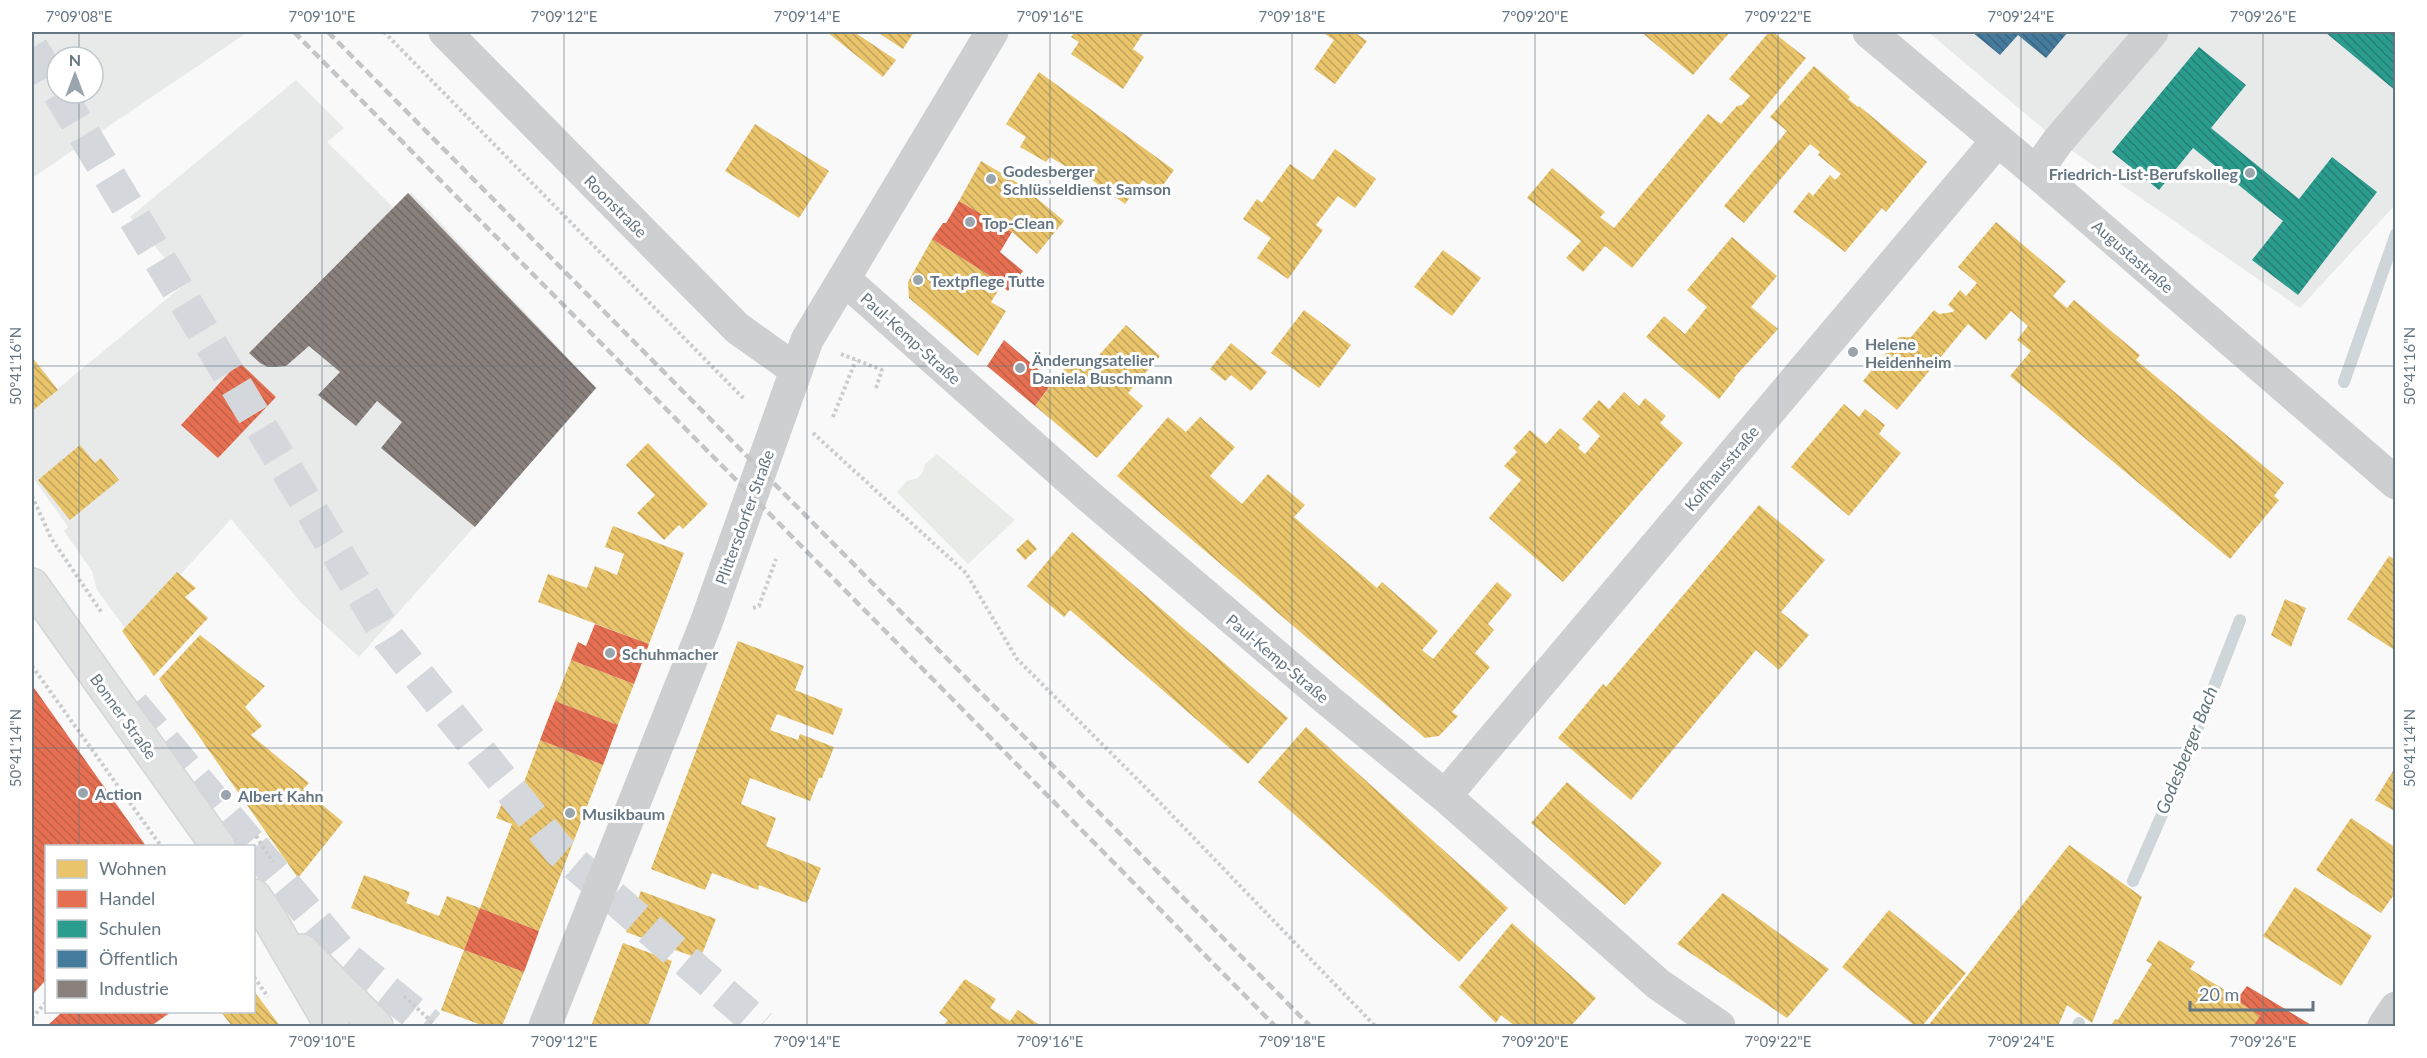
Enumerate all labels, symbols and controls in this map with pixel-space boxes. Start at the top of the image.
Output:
text: 7°09'08"E [46,7,113,25]
text: 7°09'10"E [289,7,356,25]
text: 7°09'12"E [531,7,598,25]
text: 7°09'14"E [774,7,841,25]
text: 7°09'16"E [1017,7,1084,25]
text: 7°09'18"E [1259,7,1326,25]
text: 7°09'20"E [1502,7,1569,25]
text: 7°09'22"E [1745,7,1812,25]
text: 7°09'24"E [1988,7,2055,25]
text: 7°09'26"E [2230,7,2297,25]
north arrow [45,45,105,105]
text: N [69,50,81,69]
place label: Godesberger Schlüsseldienst Samson [1003,161,1171,198]
place label: Friedrich-List-Berufskolleg [2049,164,2239,183]
marker: Friedrich-List-Berufskolleg [2243,166,2257,180]
street label: Roonstraße [581,171,651,241]
marker: Godesberger Schlüsseldienst Samson [984,172,998,186]
place label: Top-Clean [982,213,1054,232]
marker: Top-Clean [963,215,977,229]
street label: Augustastraße [2088,216,2178,296]
place label: Textpflege Tutte [930,271,1045,290]
marker: Textpflege Tutte [911,273,925,287]
street label: Paul-Kemp-Straße [857,288,965,388]
text: 50°41'16"N [6,327,24,405]
text: 50°41'16"N [2400,327,2418,405]
place label: Helene Heidenheim [1865,334,1951,371]
marker: Helene Heidenheim [1846,345,1860,359]
place label: Änderungsatelier Daniela Buschmann [1031,350,1172,387]
marker: Änderungsatelier Daniela Buschmann [1013,361,1027,375]
street label: Kolfhausstraße [1680,422,1762,514]
street label: Plittersdorfer Straße [711,447,777,587]
street label: Paul-Kemp-Straße [1223,610,1333,706]
place label: Schuhmacher [622,644,718,663]
marker: Schuhmacher [603,646,617,660]
street label: Bonner Straße [87,670,161,762]
water label: Godesberger Bach [2150,683,2222,817]
text: 50°41'14"N [6,709,24,787]
text: 50°41'14"N [2400,709,2418,787]
place label: Action [94,784,142,803]
marker: Action [76,786,90,800]
place label: Albert Kahn [237,786,324,805]
marker: Albert Kahn [219,788,233,802]
place label: Musikbaum [582,804,665,823]
marker: Musikbaum [563,806,577,820]
legend [45,845,255,1013]
text: Wohnen [99,857,166,879]
text: Handel [99,887,155,909]
text: Schulen [99,917,161,939]
text: Öffentlich [99,947,178,969]
scale bar [2190,974,2313,1012]
text: Industrie [99,977,169,999]
text: 20 m [2199,983,2239,1005]
text: 7°09'10"E [289,1032,356,1050]
text: 7°09'12"E [531,1032,598,1050]
text: 7°09'14"E [774,1032,841,1050]
text: 7°09'16"E [1017,1032,1084,1050]
text: 7°09'18"E [1259,1032,1326,1050]
text: 7°09'20"E [1502,1032,1569,1050]
text: 7°09'22"E [1745,1032,1812,1050]
text: 7°09'24"E [1988,1032,2055,1050]
text: 7°09'26"E [2230,1032,2297,1050]

